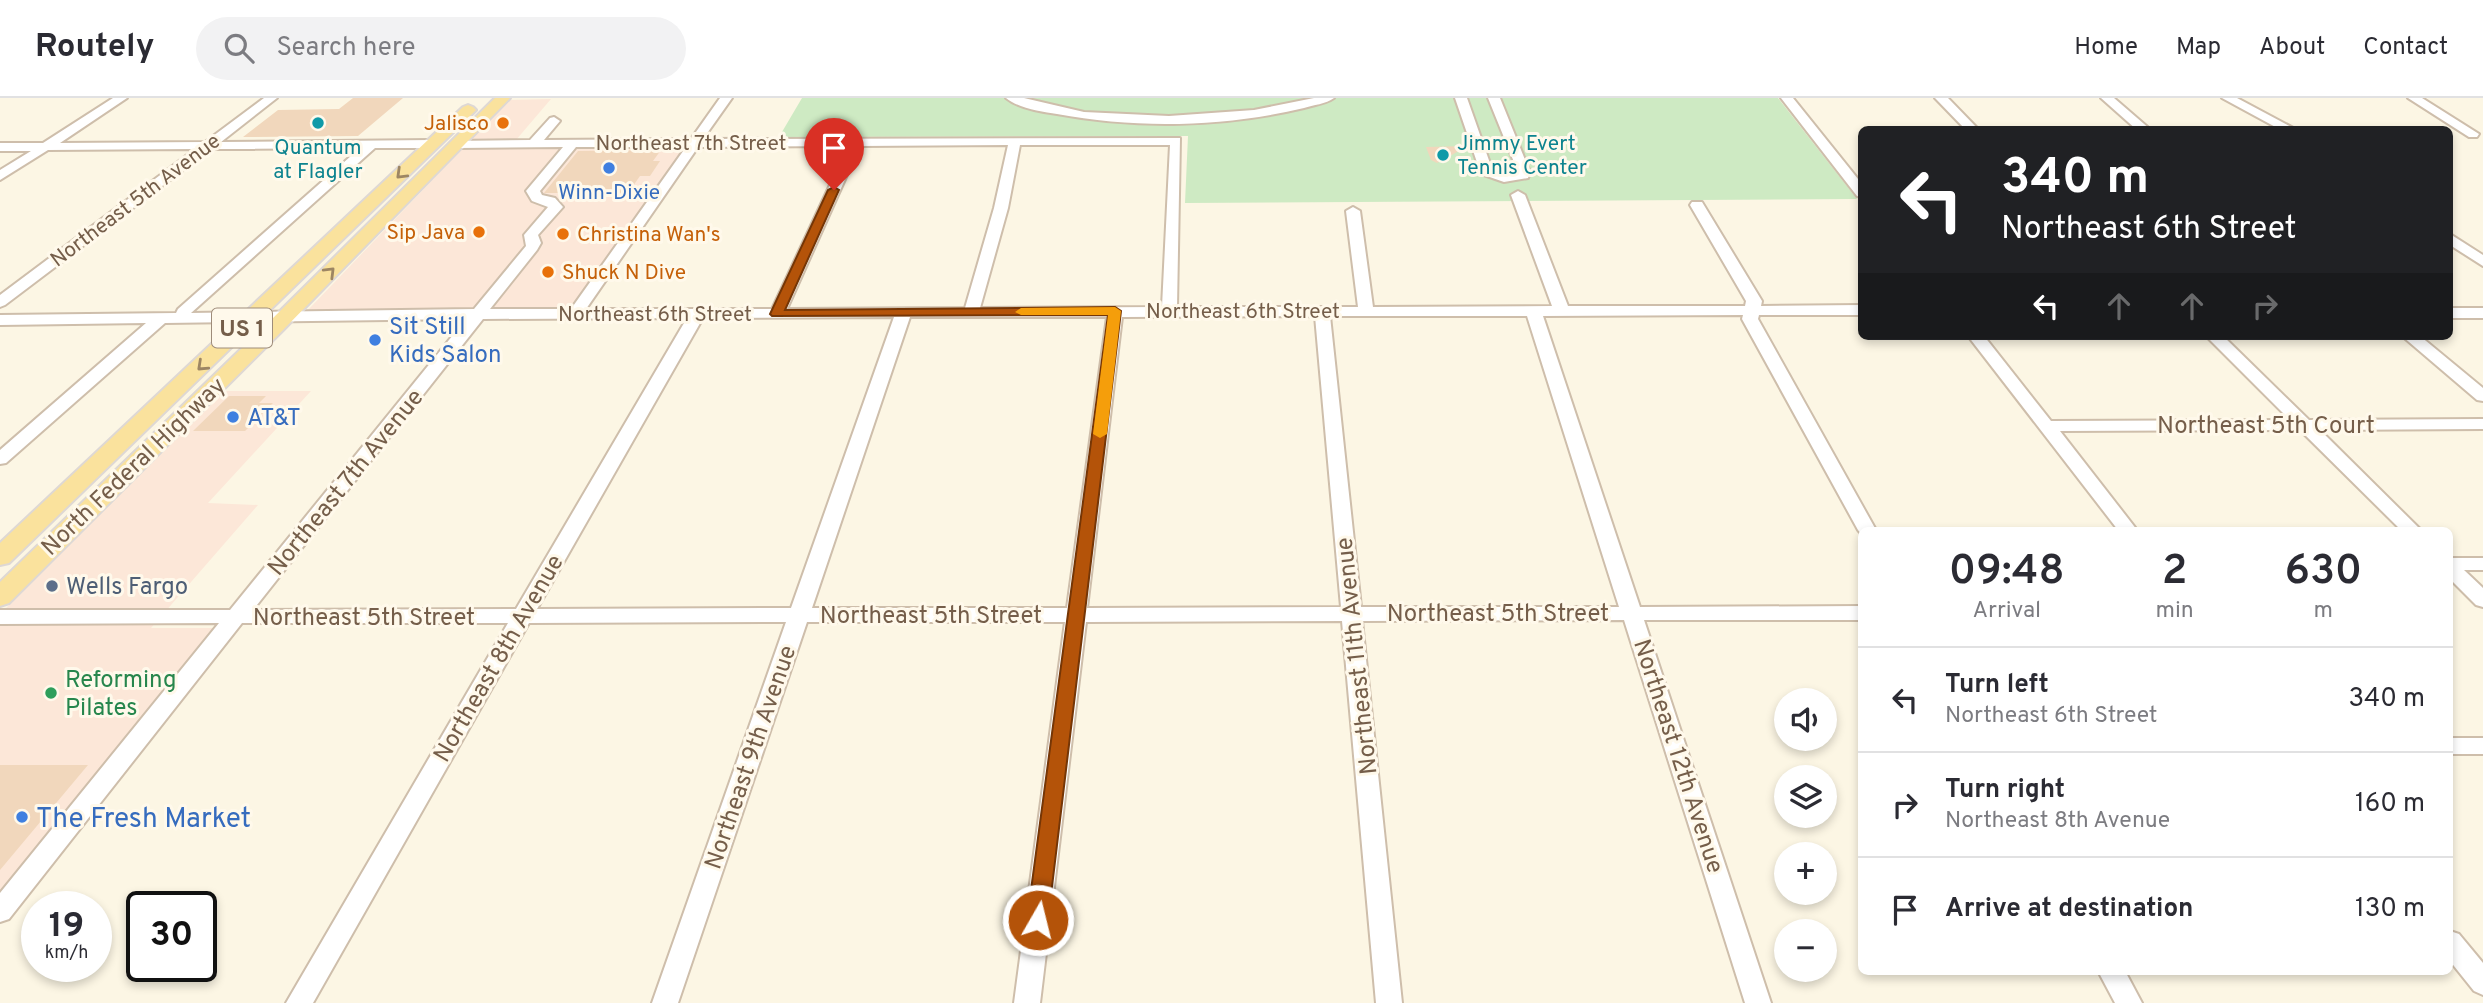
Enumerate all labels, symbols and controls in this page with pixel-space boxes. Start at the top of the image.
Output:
search box [196,17,686,80]
text: Routely [35,27,154,69]
icon: search [220,29,258,67]
text: Search here [276,32,415,65]
text: Home [2074,33,2138,63]
text: Map [2176,33,2221,63]
text: About [2259,33,2325,63]
text: Contact [2363,33,2448,63]
place label: Jalisco [424,111,489,138]
marker: Quantum at Flagler [310,115,326,131]
marker: Jalisco [495,115,511,131]
pin [804,118,864,190]
street label: Northeast 5th Avenue [45,128,226,274]
icon: arrive [815,129,853,167]
street label: Northeast 7th Street [596,131,787,158]
place label: Jimmy Evert Tennis Center [1457,131,1587,182]
place label: Quantum at Flagler [273,135,363,186]
marker: Jimmy Evert Tennis Center [1435,147,1451,163]
text: 340 m [2001,149,2149,211]
icon: left [1886,154,1977,245]
marker: Winn-Dixie [601,160,617,176]
one-way arrow [397,166,410,179]
place label: Winn-Dixie [558,180,660,207]
text: Northeast 6th Street [2001,210,2297,250]
place label: Sip Java [386,220,465,247]
place label: Christina Wan's [577,222,721,249]
marker: Sip Java [471,224,487,240]
marker: Christina Wan's [555,226,571,242]
place label: Shuck N Dive [562,260,686,287]
marker: Shuck N Dive [540,264,556,280]
one-way arrow [322,268,335,281]
icon: left [2027,287,2065,325]
icon: ahead [2100,287,2138,325]
icon: ahead [2173,287,2211,325]
icon: right [2246,287,2284,325]
street label: Northeast 6th Street [1146,299,1340,326]
street label: Northeast 6th Street [558,302,752,329]
road number: US 1 [212,308,272,347]
place label: Sit Still Kids Salon [389,313,501,371]
marker: Sit Still Kids Salon [367,332,383,348]
one-way arrow [197,357,210,370]
street label: North Federal Highway [36,372,233,563]
street label: Northeast 7th Avenue [262,384,431,583]
place label: AT&T [247,404,301,434]
marker: AT&T [225,409,241,425]
street label: Northeast 5th Court [2157,412,2375,442]
street label: Northeast 11th Avenue [1331,536,1385,776]
text: 09:48 [1949,546,2065,599]
text: 2 [2162,546,2187,599]
text: 630 [2285,546,2362,599]
street label: Northeast 8th Avenue [428,550,571,768]
place label: Wells Fargo [66,573,188,603]
marker: Wells Fargo [44,578,60,594]
text: Arrival [1972,597,2041,626]
text: min [2155,597,2194,626]
text: m [2314,597,2333,626]
street label: Northeast 5th Street [1387,600,1609,630]
street label: Northeast 5th Street [820,602,1042,632]
street label: Northeast 5th Street [253,604,475,634]
street label: Northeast 12th Avenue [1625,636,1729,877]
street label: Northeast 9th Avenue [699,642,804,874]
place label: Reforming Pilates [65,666,176,724]
text: Turn left [1945,669,2049,702]
icon: left [1886,681,1924,719]
text: 340 m [2348,683,2425,716]
marker: Reforming Pilates [43,685,59,701]
map controls [1774,688,1837,982]
button: sound [1774,688,1837,751]
text: Northeast 6th Street [1945,702,2158,731]
button: layers [1774,765,1837,828]
text: Turn right [1945,774,2065,807]
icon: right [1886,786,1924,824]
text: 160 m [2355,788,2425,821]
place label: The Fresh Market [36,802,251,838]
text: Northeast 8th Avenue [1945,807,2170,836]
marker: The Fresh Market [14,809,30,825]
button: + [1774,842,1837,905]
position arrow [1001,883,1075,957]
speed limit sign: 30 [126,891,217,982]
icon: arrive [1886,891,1924,929]
text: Arrive at destination [1945,893,2193,926]
text: 130 m [2355,893,2425,926]
text: 19 [49,905,84,949]
button: − [1774,919,1837,982]
text: km/h [45,942,88,965]

